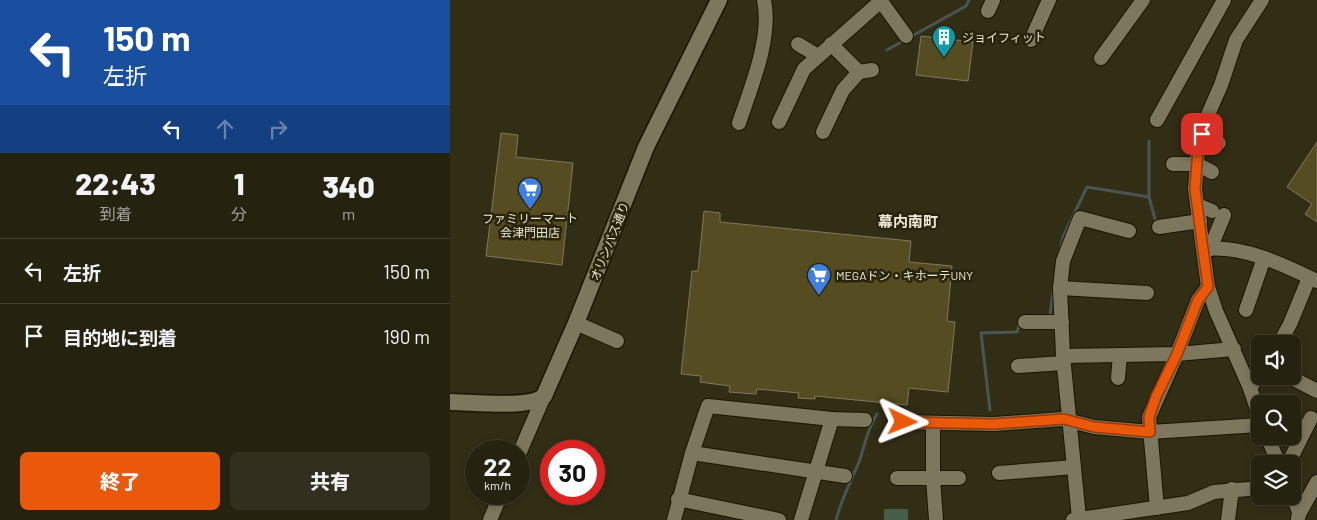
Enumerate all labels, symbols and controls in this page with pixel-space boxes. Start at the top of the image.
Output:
text: 150 m [103,16,190,58]
icon: left [20,20,85,85]
building icon: ジョイフィット [931,24,957,58]
place label: ジョイフィット [962,30,1046,44]
text: 左折 [103,62,147,88]
pin [1181,113,1223,155]
icon: left [158,115,186,143]
icon: ahead [211,115,239,143]
icon: right [264,115,292,143]
icon: arrive [1188,120,1216,148]
text: 22:43 [75,165,156,201]
text: 1 [234,165,244,201]
text: 340 [322,168,375,204]
supermarket icon: ファミリーマート 会津門田店 [517,176,543,210]
street label: オリンパス通り [587,199,631,283]
text: 到着 [100,204,132,223]
text: 分 [231,204,247,223]
text: m [342,204,355,223]
place label: ファミリーマート 会津門田店 [482,211,578,239]
district label: 幕内南町 [878,212,938,230]
icon: left [20,257,48,285]
text: 150 m [383,260,430,283]
text: 左折 [63,261,101,284]
supermarket icon: MEGAドン・キホーテUNY [806,262,832,296]
place label: MEGAドン・キホーテUNY [836,268,973,282]
icon: arrive [20,322,48,350]
text: 190 m [383,325,430,348]
text: 目的地に到着 [63,326,177,349]
map controls [1251,335,1301,505]
button: sound [1251,335,1301,385]
position arrow [876,395,928,447]
button: search [1251,395,1301,445]
speed limit sign: 30 [540,440,605,505]
text: 22 [483,451,512,481]
button: 終了 [20,452,220,510]
button: 共有 [230,452,430,510]
button: layers [1251,455,1301,505]
text: km/h [484,478,511,492]

